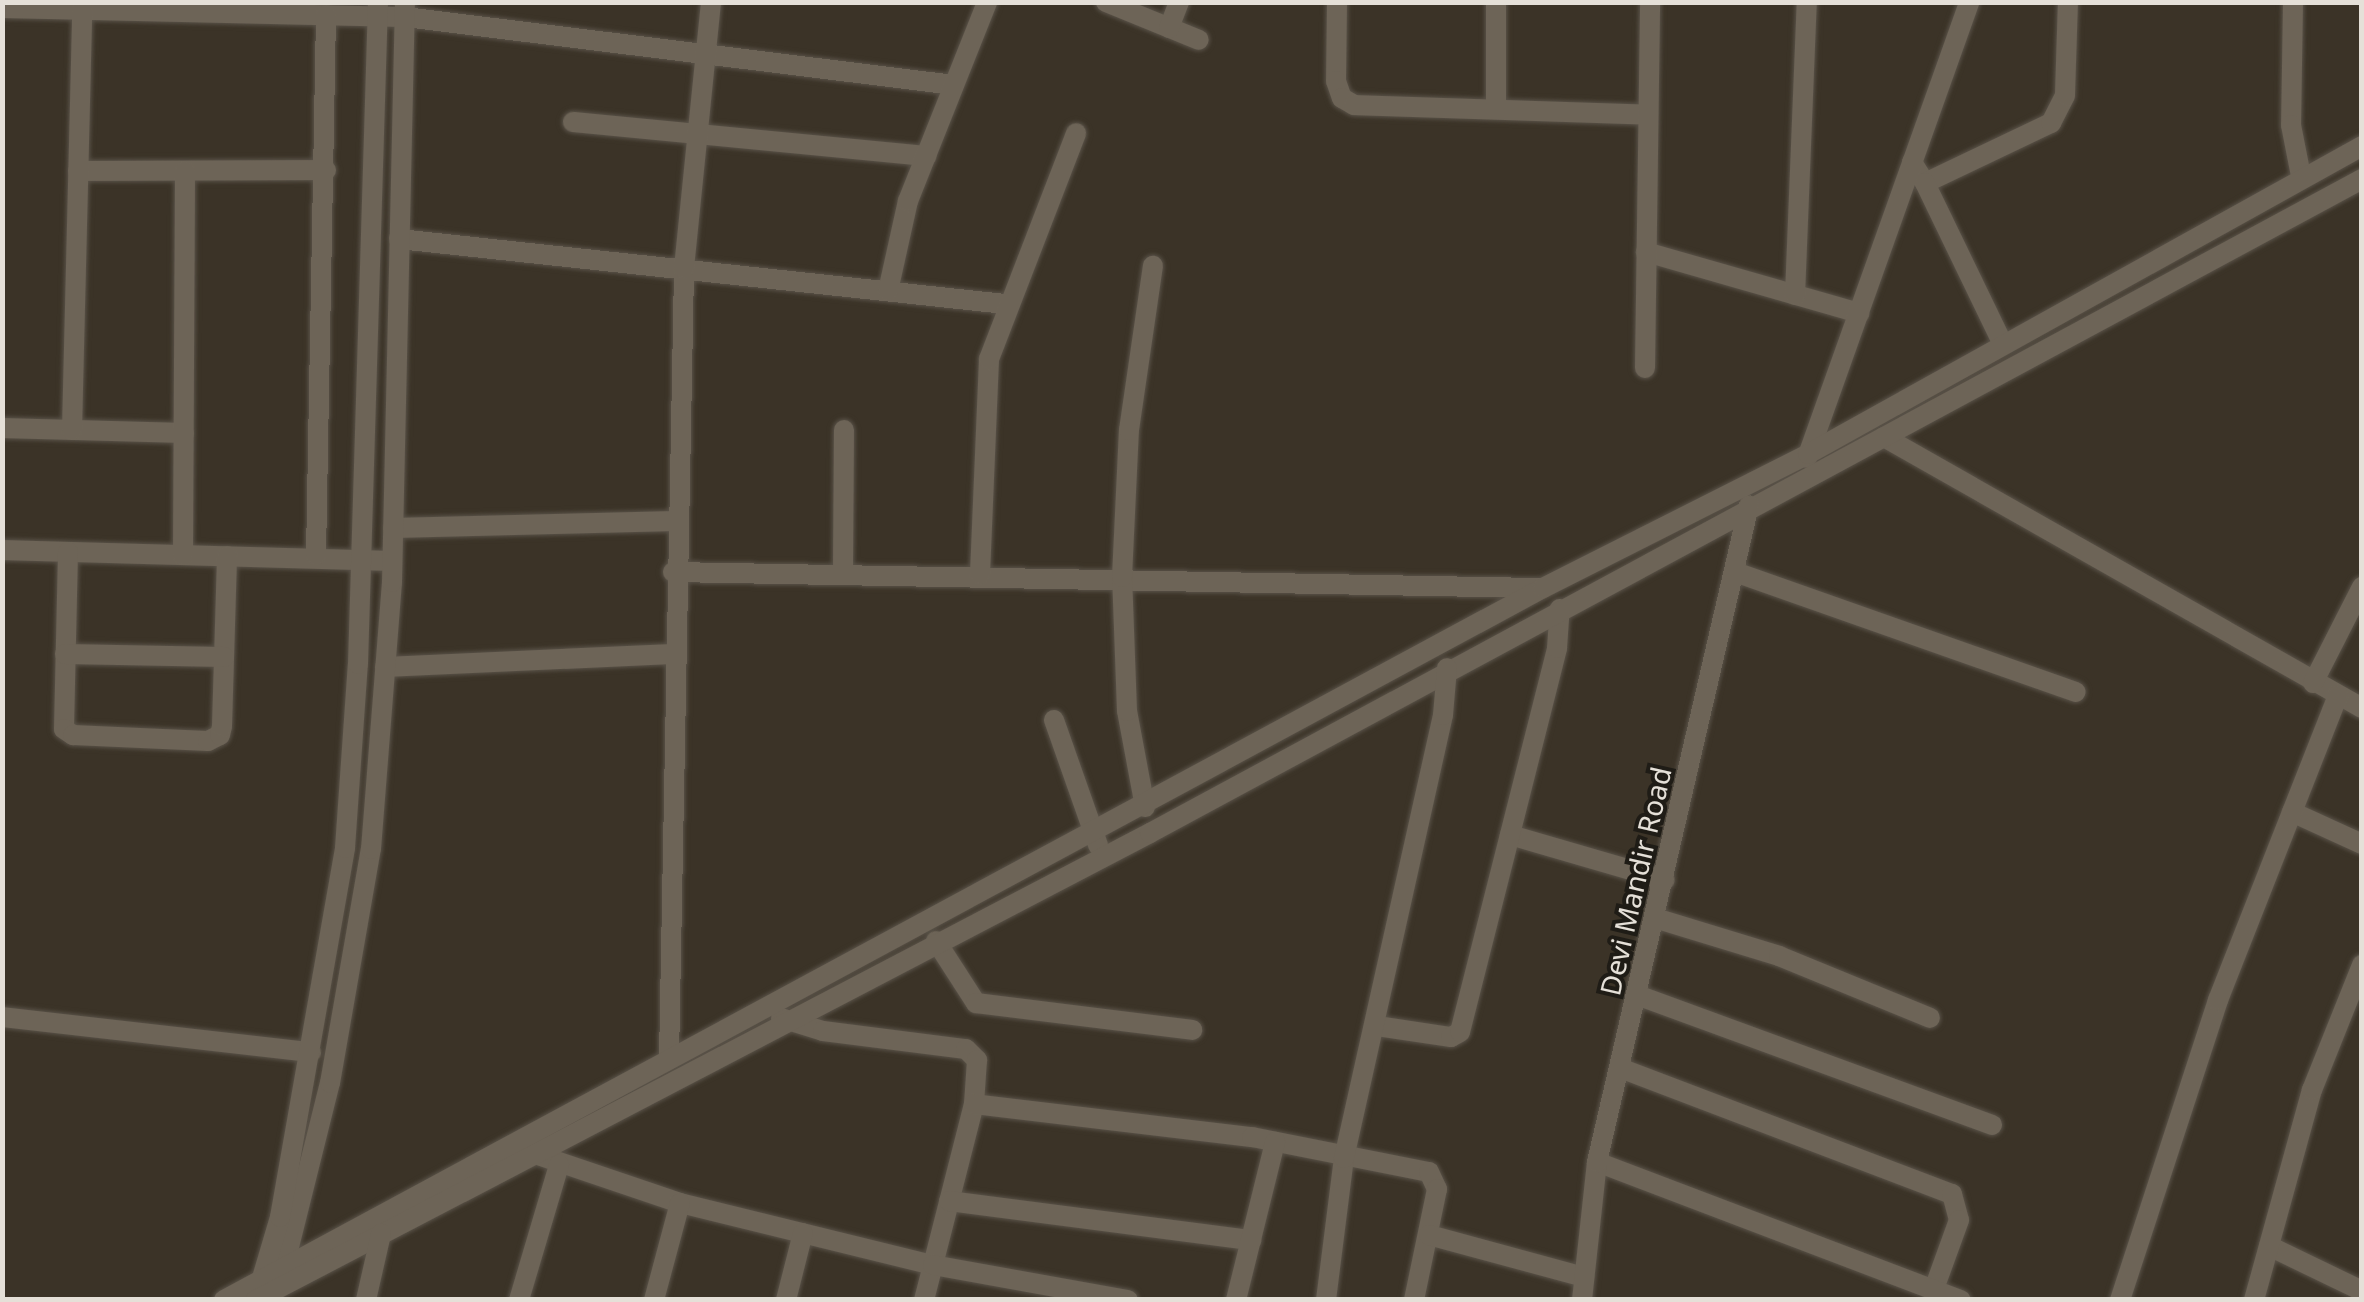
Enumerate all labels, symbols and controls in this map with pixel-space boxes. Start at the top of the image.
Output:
street label: Devi Mandir Road [1592,764,1678,998]

